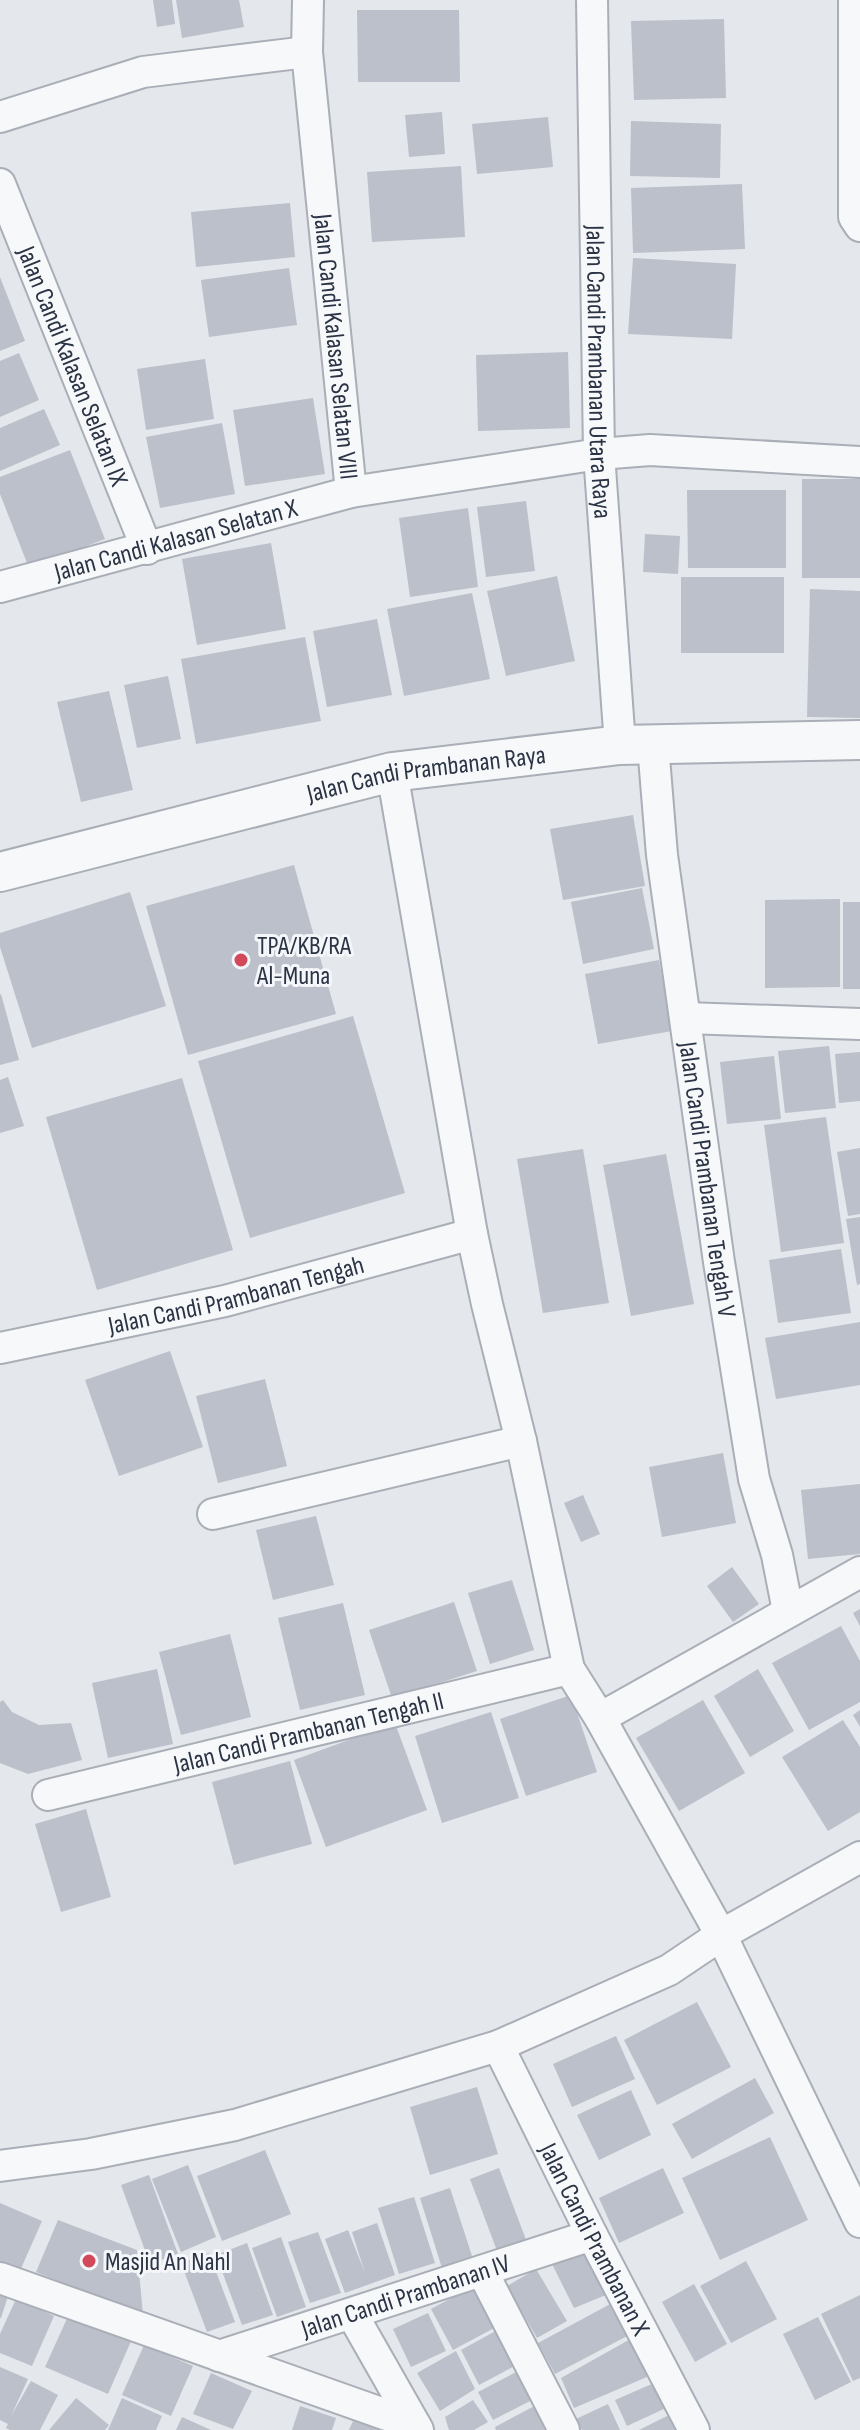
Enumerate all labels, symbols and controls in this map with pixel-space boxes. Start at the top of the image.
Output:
street label: Jalan Candi Kalasan Selatan VIII [306,211,364,481]
street label: Jalan Candi Prambanan Utara Raya [578,224,618,520]
street label: Jalan Candi Kalasan Selatan IX [9,241,134,491]
street label: Jalan Candi Kalasan Selatan X [50,493,301,589]
street label: Jalan Candi Prambanan Raya [303,740,547,810]
place label: TPA/KB/RA Al-Muna [256,931,352,992]
marker: TPA/KB/RA Al-Muna [232,951,250,969]
street label: Jalan Candi Prambanan Tengah V [671,1039,742,1320]
street label: Jalan Candi Prambanan Tengah [105,1250,368,1342]
street label: Jalan Candi Prambanan Tengah II [170,1686,447,1781]
street label: Jalan Candi Prambanan X [531,2138,656,2341]
place label: Masjid An Nahl [105,2247,230,2278]
street label: Jalan Candi Prambanan IV [297,2249,514,2346]
marker: Masjid An Nahl [80,2252,98,2270]

